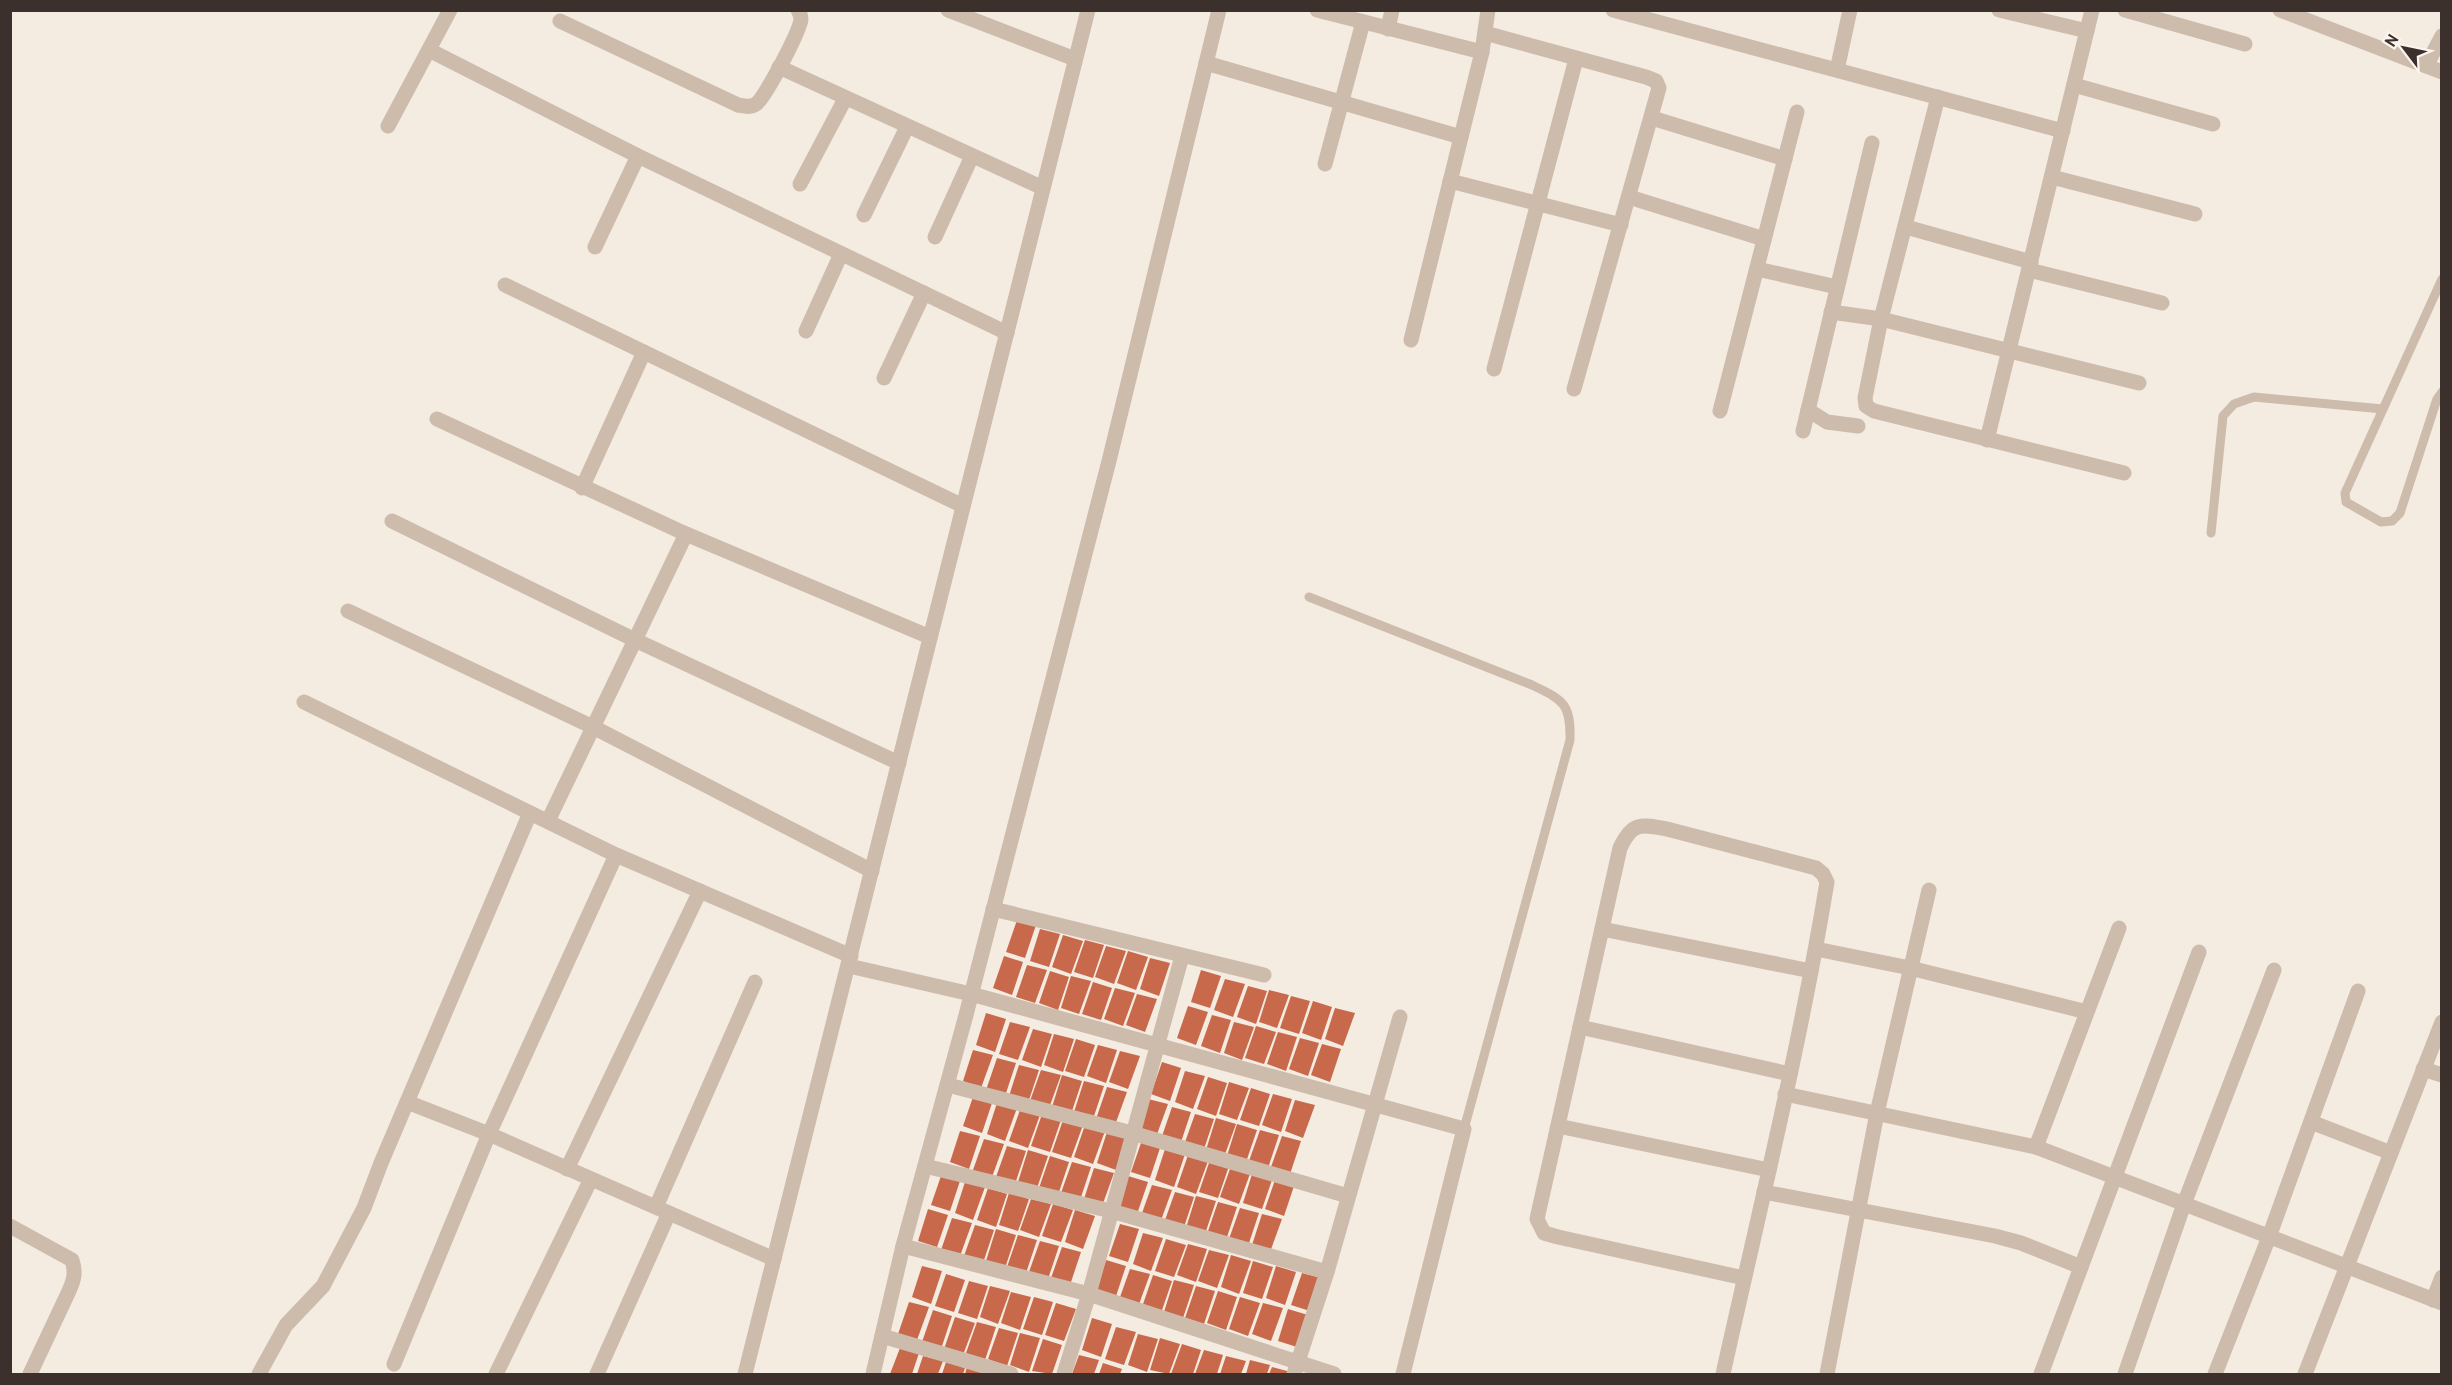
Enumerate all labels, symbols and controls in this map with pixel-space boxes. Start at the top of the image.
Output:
north arrow [2374,18,2434,78]
text: N [2380,30,2403,50]

